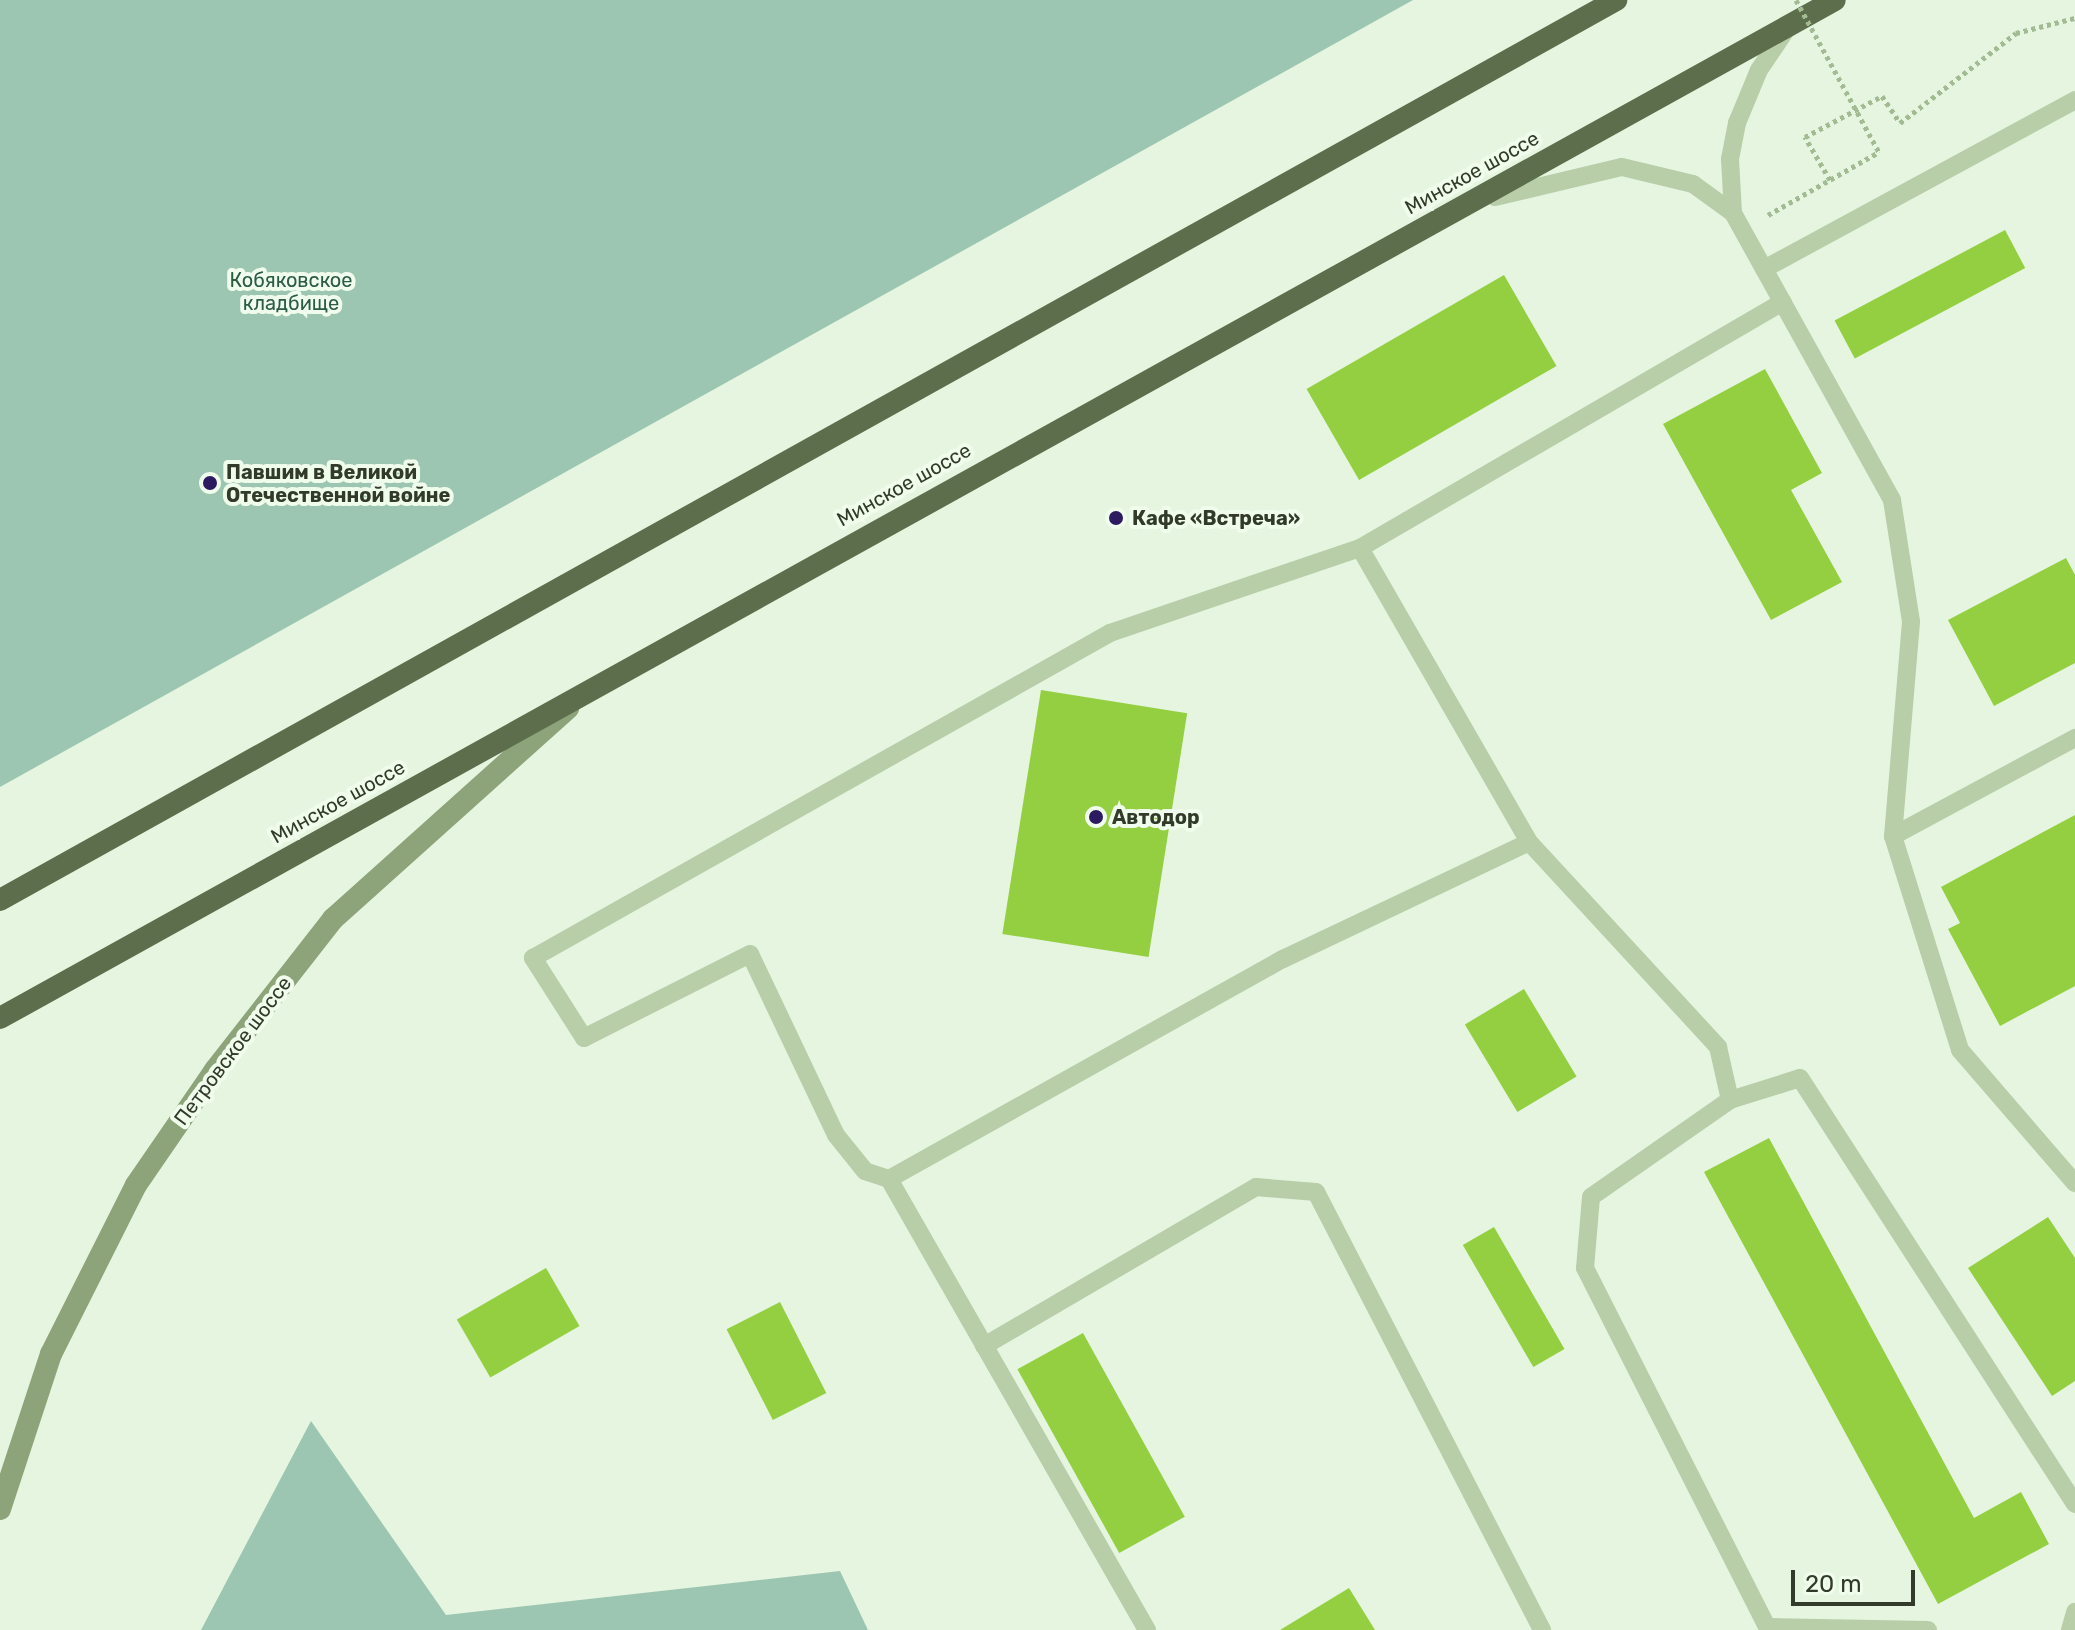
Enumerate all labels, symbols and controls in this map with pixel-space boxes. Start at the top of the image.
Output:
street label: Минское шоссе [1401,126,1543,220]
park label: Кобяковское кладбище [229,269,353,316]
street label: Минское шоссе [833,438,975,532]
place label: Павшим в Великой Отечественной войне [226,460,450,507]
marker: Павшим в Великой Отечественной войне [201,474,219,492]
place label: Кафе «Встреча» [1132,506,1300,530]
marker: Кафе «Встреча» [1107,509,1125,527]
street label: Минское шоссе [267,755,409,849]
place label: Автодор [1112,805,1200,829]
marker: Автодор [1087,808,1105,826]
street label: Петровское шоссе [169,972,297,1130]
scale bar [1795,1554,1919,1604]
text: 20 m [1805,1570,1862,1598]

